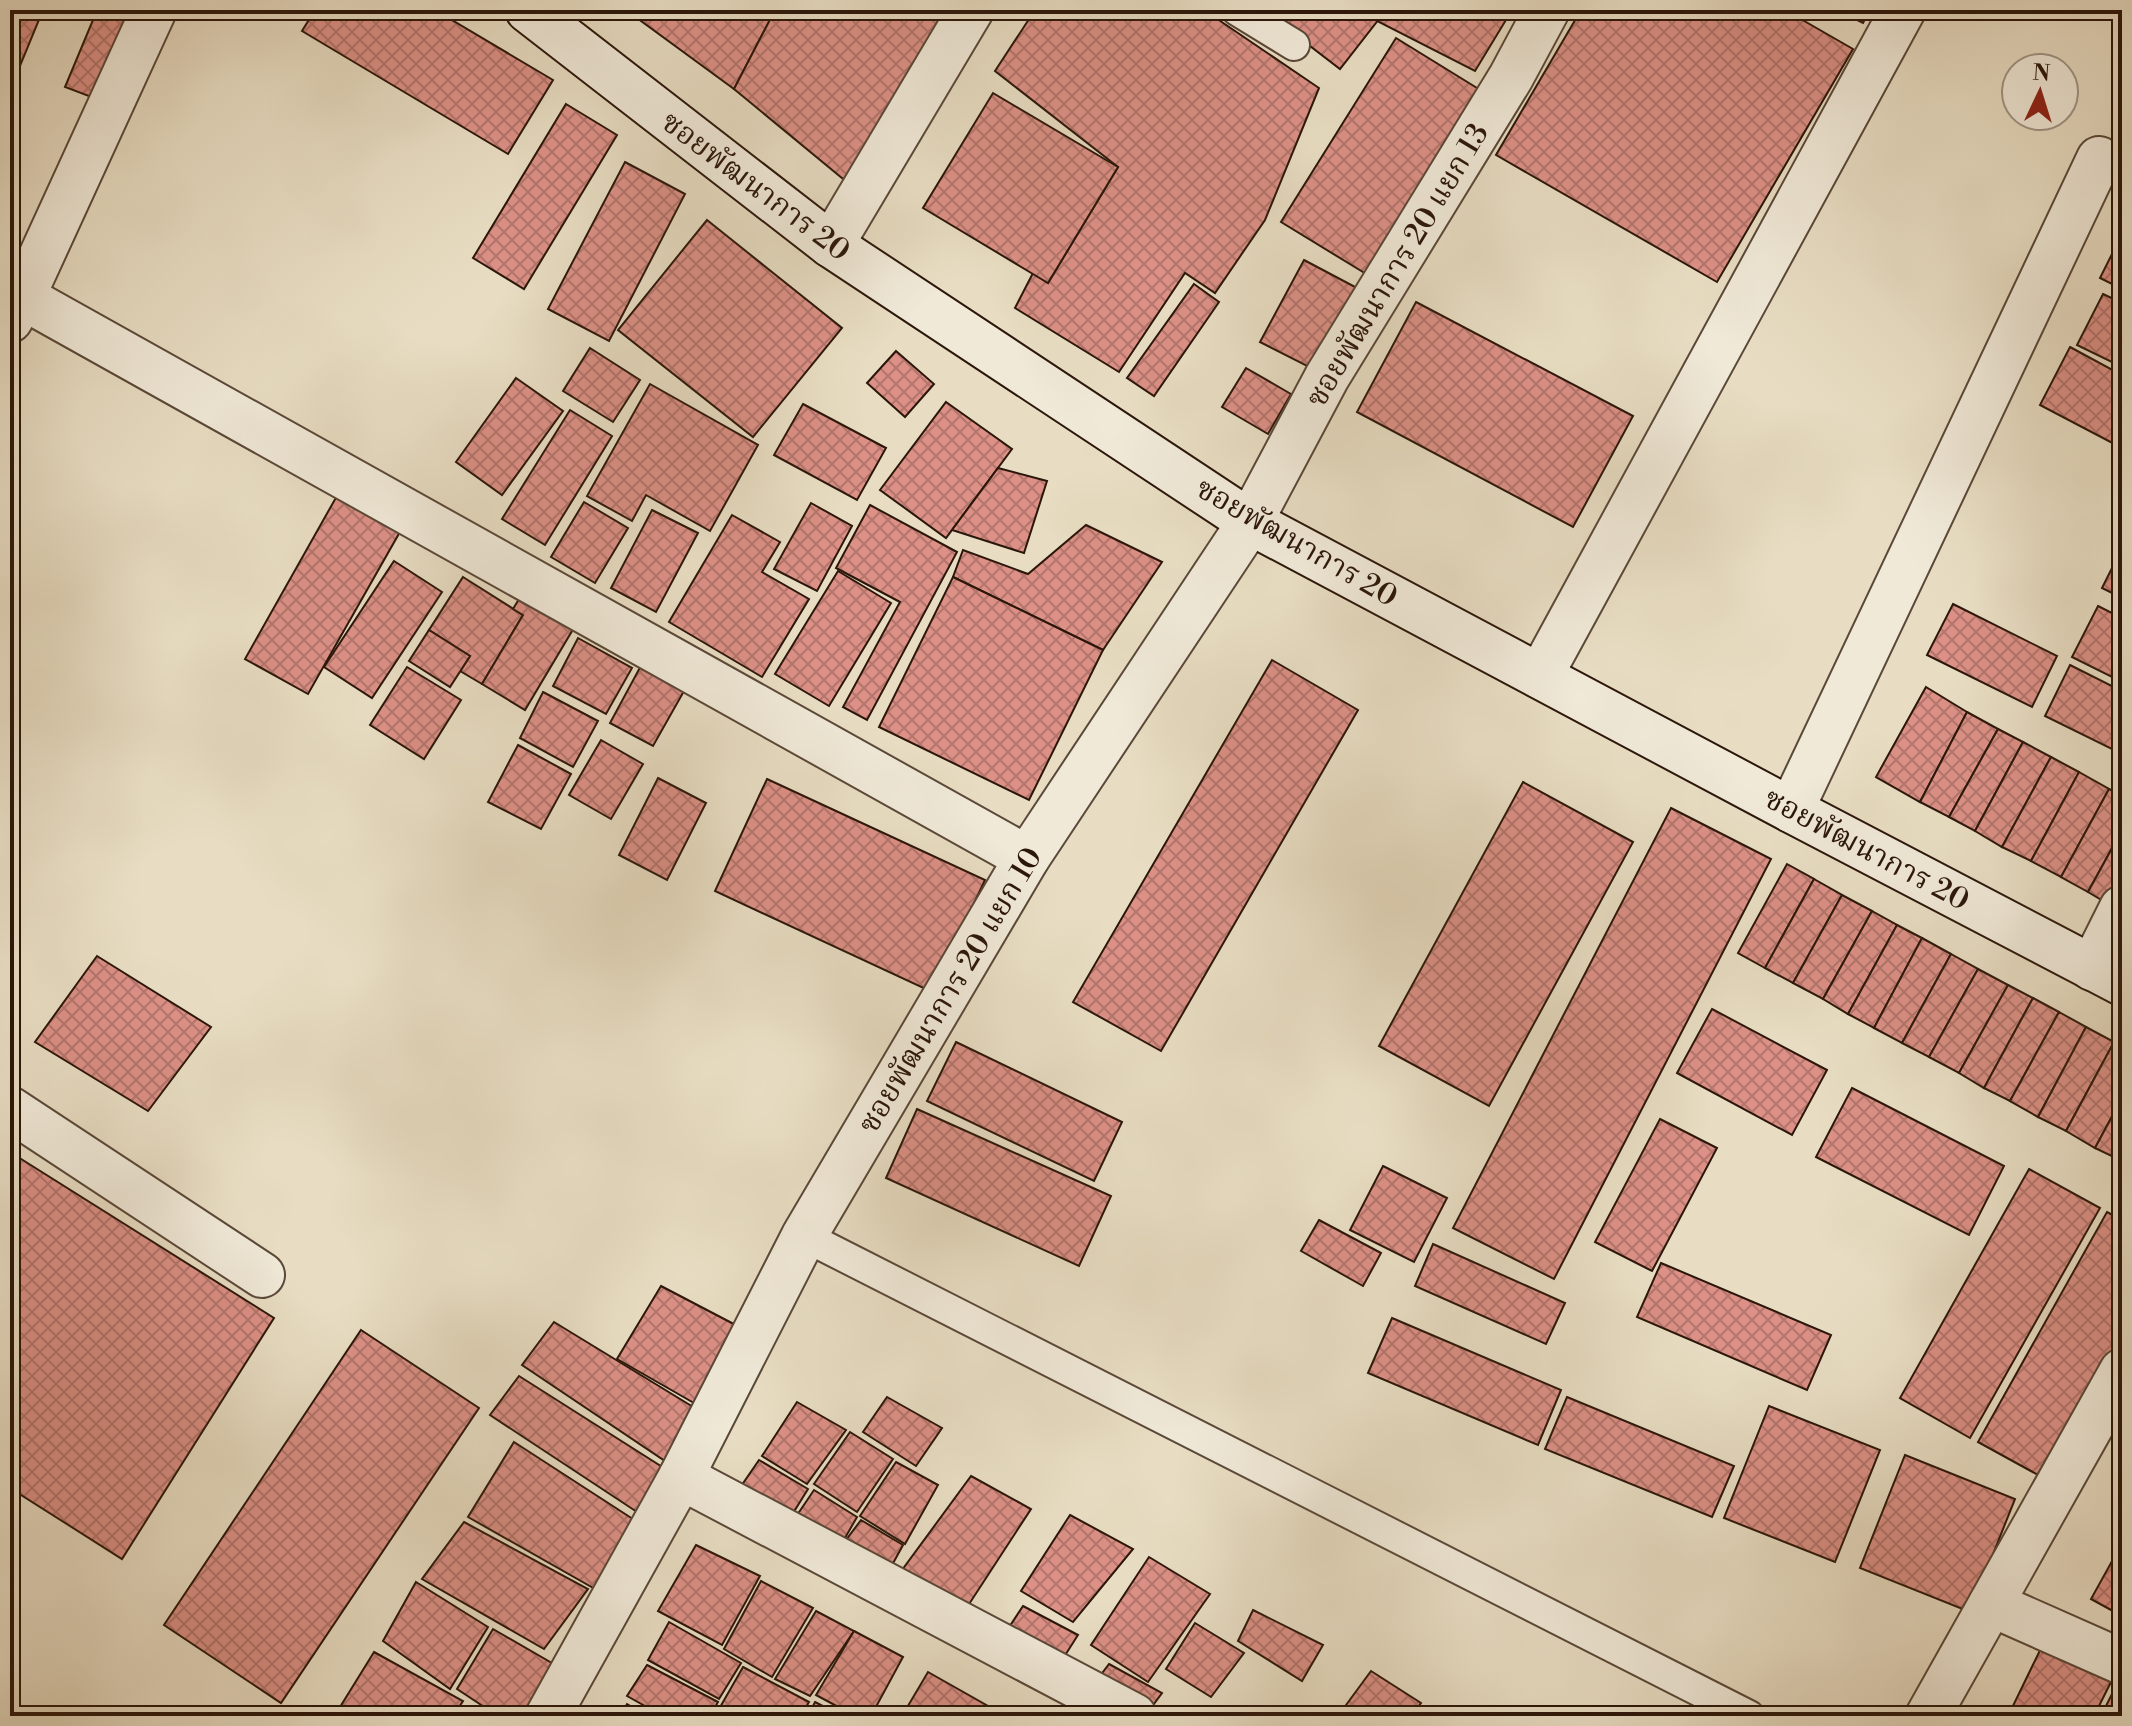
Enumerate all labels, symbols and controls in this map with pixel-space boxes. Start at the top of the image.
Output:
north arrow [2000,52,2080,132]
text: N [2032,59,2052,88]
street label: ซอยพัฒนาการ 20 [653,103,858,270]
street label: ซอยพัฒนาการ 20 แยก 13 [1298,117,1498,414]
street label: ซอยพัฒนาการ 20 [1189,470,1404,616]
street label: ซอยพัฒนาการ 20 [1757,780,1976,920]
street label: ซอยพัฒนาการ 20 แยก 10 [850,841,1051,1140]

